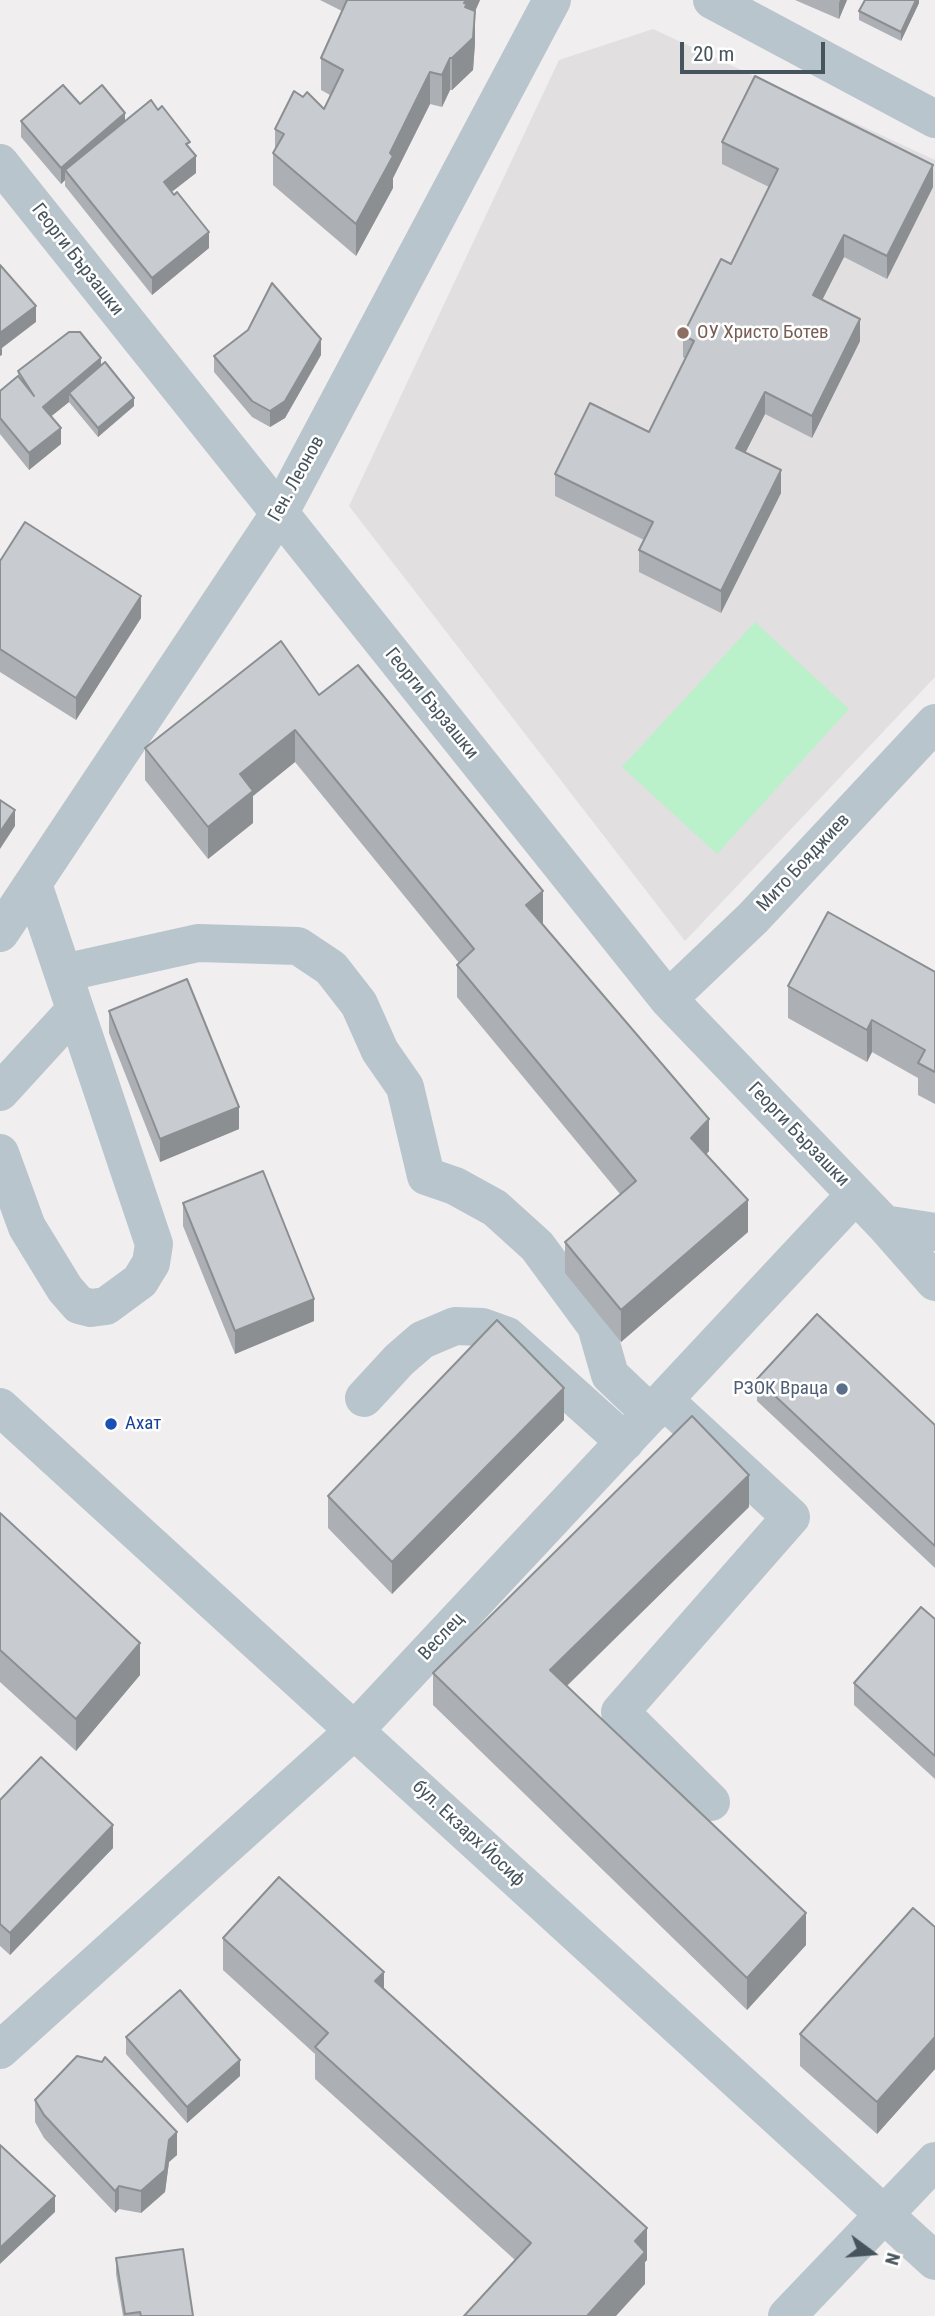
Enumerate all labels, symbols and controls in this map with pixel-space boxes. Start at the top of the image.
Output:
scale bar [683,28,828,72]
text: 20 m [693,42,734,66]
street label: Георги Бързашки [26,199,128,321]
place label: ОУ Христо Ботев [697,322,829,344]
marker: ОУ Христо Ботев [675,325,691,341]
street label: Ген. Леонов [264,432,330,526]
street label: Георги Бързашки [379,644,483,764]
street label: Мито Бояджиев [753,809,855,917]
street label: Георги Бързашки [742,1078,854,1192]
place label: РЗОК Враца [733,1378,828,1400]
marker: РЗОК Враца [834,1381,850,1397]
place label: Ахат [125,1413,161,1435]
marker: Ахат [103,1416,119,1432]
street label: Веслец [414,1609,470,1665]
street label: бул. Екзарх Йосиф [407,1776,529,1892]
north arrow [837,2218,907,2288]
text: N [880,2250,905,2268]

